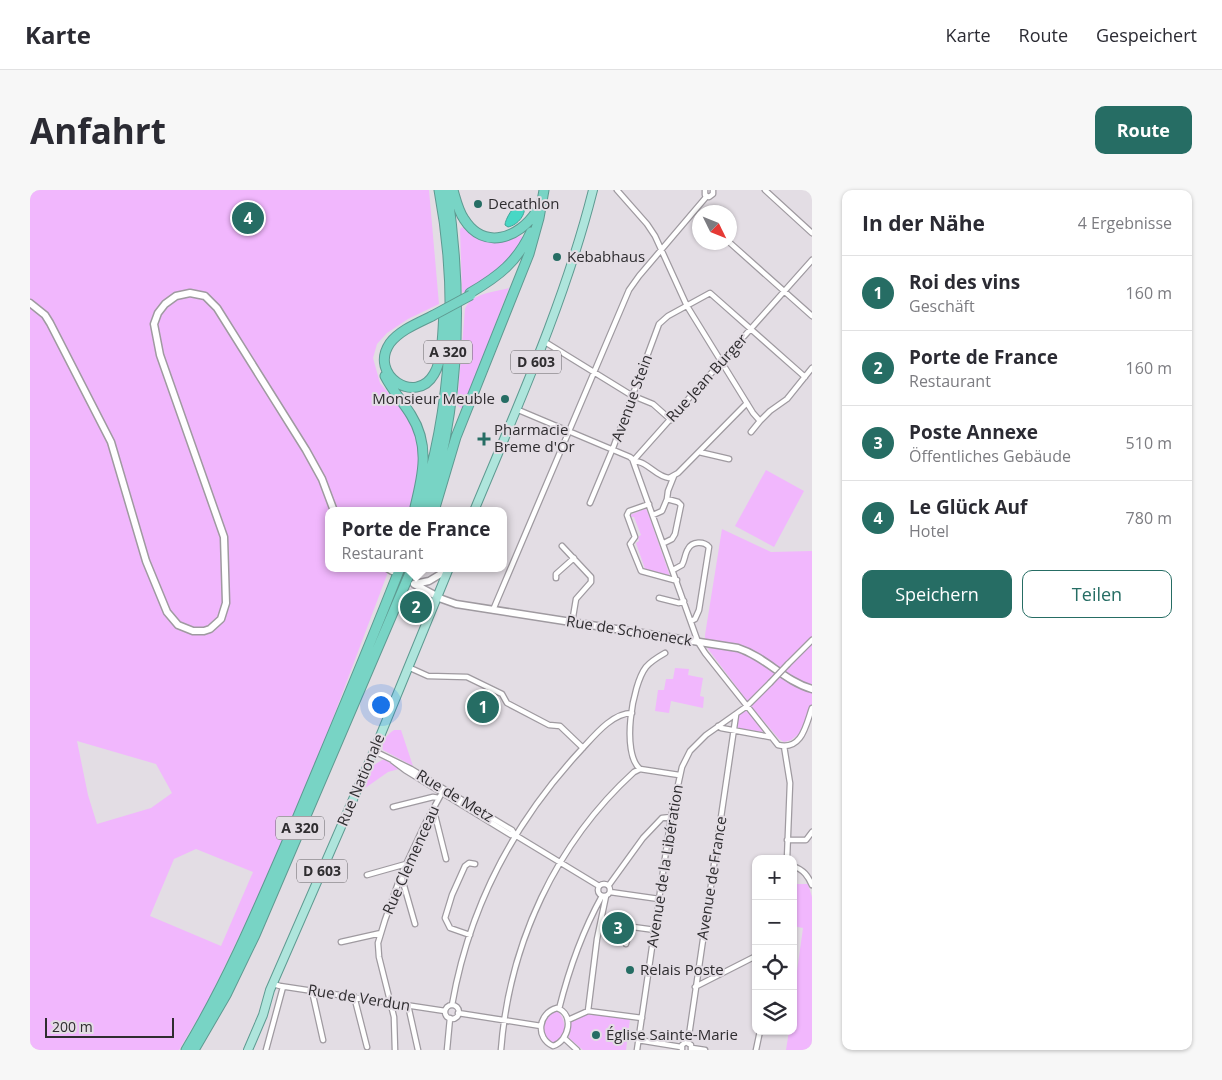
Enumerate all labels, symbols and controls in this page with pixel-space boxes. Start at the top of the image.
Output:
text: Karte [25,18,91,51]
text: Karte [946,23,991,47]
text: Route [1019,23,1068,47]
text: Gespeichert [1096,23,1197,47]
button: Route [1095,106,1192,154]
text: Anfahrt [30,107,166,154]
place label: Decathlon [488,193,559,213]
marker: Decathlon [472,198,484,210]
pin: 4 [232,199,264,237]
north arrow [692,205,737,250]
text: In der Nähe [862,209,985,237]
text: 4 Ergebnisse [1078,212,1172,234]
place label: Kebabhaus [567,246,645,266]
marker: Kebabhaus [551,251,563,263]
text: Roi des vins [909,269,1020,295]
text: 1 [873,282,883,304]
text: 160 m [1126,282,1172,304]
text: Geschäft [909,295,975,317]
street label: Rue Jean Burger [661,329,751,426]
road number: A 320 [424,340,472,363]
text: Porte de France [909,344,1058,370]
road number: D 603 [511,350,561,373]
street label: Avenue Stein [606,351,656,444]
text: 2 [873,357,883,379]
text: 160 m [1126,357,1172,379]
text: Restaurant [909,370,991,392]
place label: Monsieur Meuble [372,388,495,408]
marker: Monsieur Meuble [499,393,511,405]
place label: Pharmacie Breme d'Or [494,419,575,456]
text: Poste Annexe [909,419,1038,445]
text: 3 [873,432,883,454]
text: 510 m [1126,432,1172,454]
marker: Pharmacie Breme d'Or [478,433,490,445]
text: Öffentliches Gebäude [909,445,1071,467]
text: Le Glück Auf [909,494,1027,520]
popup [325,507,507,572]
text: 4 [873,507,883,529]
text: 780 m [1126,507,1172,529]
text: Porte de France [342,516,490,542]
text: Hotel [909,520,949,542]
text: Restaurant [342,542,423,564]
button: Speichern [862,570,1012,618]
button: Teilen [1022,570,1172,618]
pin: 2 [400,588,432,626]
street label: Rue de Schoeneck [565,610,694,650]
pin: 1 [467,688,499,726]
your location [368,692,394,718]
street label: Rue Nationale [332,730,388,829]
street label: Rue de Metz [413,764,498,826]
street label: Avenue de la Libération [641,783,687,949]
street label: Rue Clemenceau [377,802,443,917]
street label: Avenue de France [691,815,731,941]
road number: A 320 [276,816,324,840]
map controls [752,855,797,1035]
button: + [752,855,797,900]
road number: D 603 [297,859,347,882]
button: − [752,900,797,945]
pin: 3 [602,909,634,947]
button: locate [752,945,797,990]
place label: Relais Poste [640,959,724,979]
marker: Relais Poste [624,964,636,976]
street label: Rue de Verdun [307,979,412,1015]
button: layers [752,990,797,1035]
scale bar [45,1015,174,1038]
text: 200 m [52,1017,93,1036]
place label: Église Sainte-Marie [606,1024,738,1044]
marker: Église Sainte-Marie [590,1029,602,1041]

